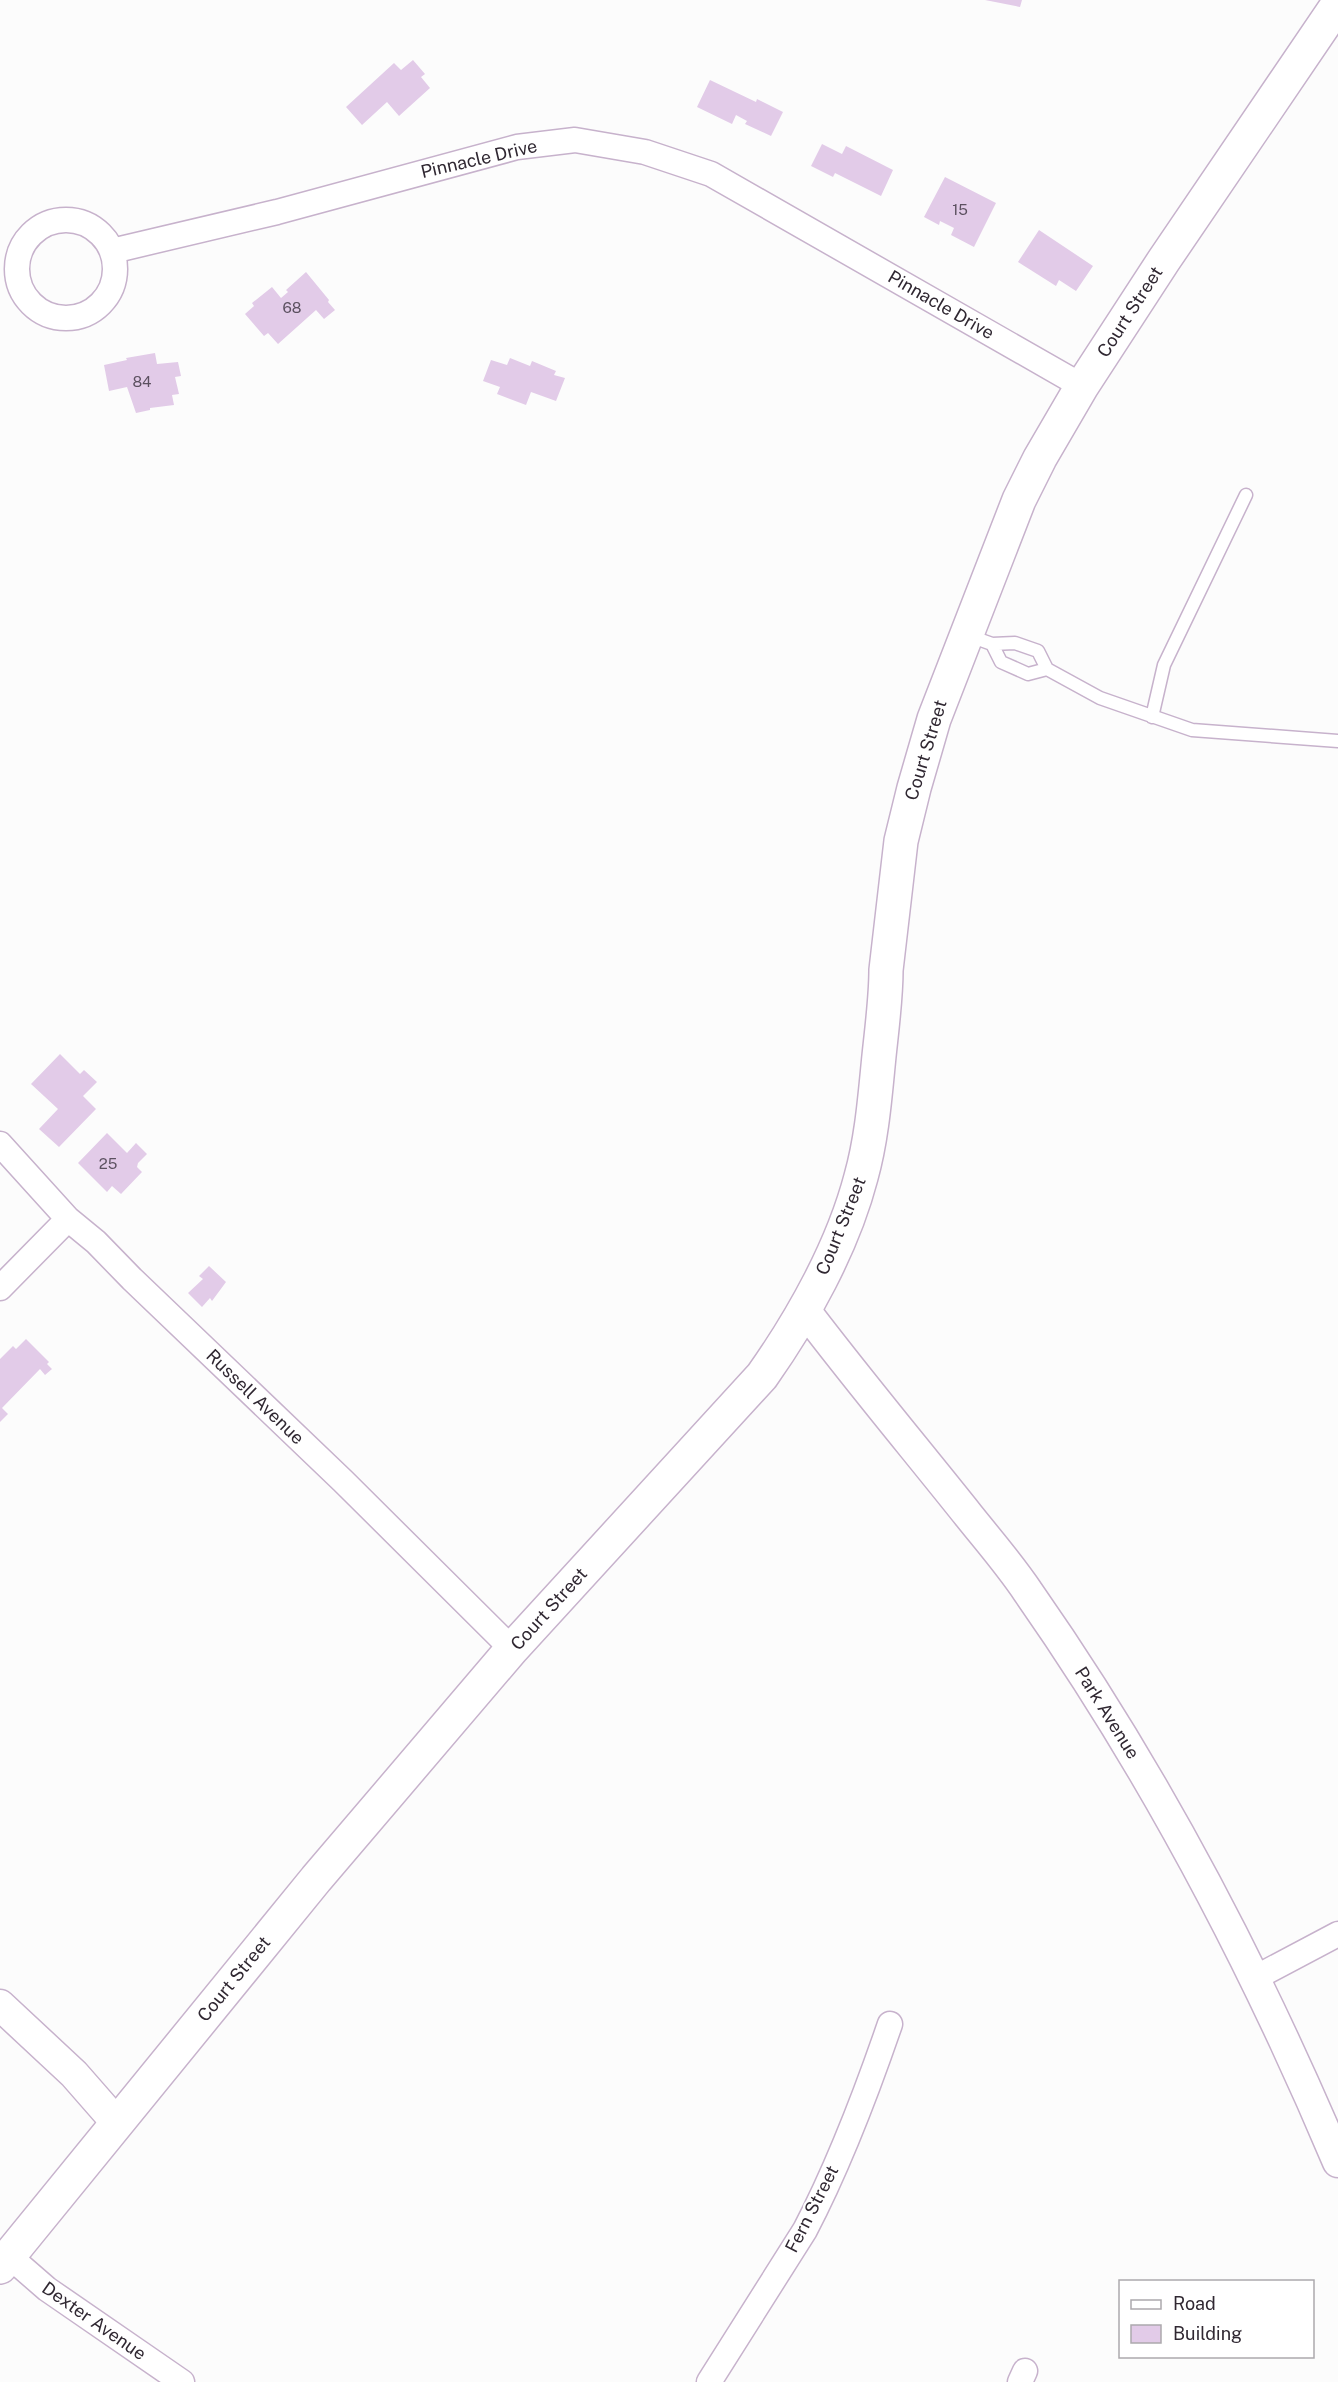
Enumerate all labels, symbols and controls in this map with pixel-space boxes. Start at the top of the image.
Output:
street label: Pinnacle Drive [419,135,539,182]
house number: 15 [952,201,968,218]
street label: Court Street [1093,262,1167,361]
street label: Pinnacle Drive [885,266,998,343]
house number: 68 [283,299,301,316]
house number: 84 [132,373,152,390]
street label: Court Street [900,697,951,803]
house number: 25 [99,1155,117,1172]
street label: Court Street [811,1174,870,1278]
street label: Russell Avenue [202,1345,309,1449]
street label: Court Street [506,1563,591,1654]
street label: Park Avenue [1071,1663,1144,1763]
street label: Court Street [193,1932,274,2026]
street label: Fern Street [781,2162,842,2256]
street label: Dexter Avenue [38,2277,150,2364]
legend [1119,2280,1314,2358]
text: Road [1173,2293,1216,2314]
text: Building [1173,2323,1242,2344]

